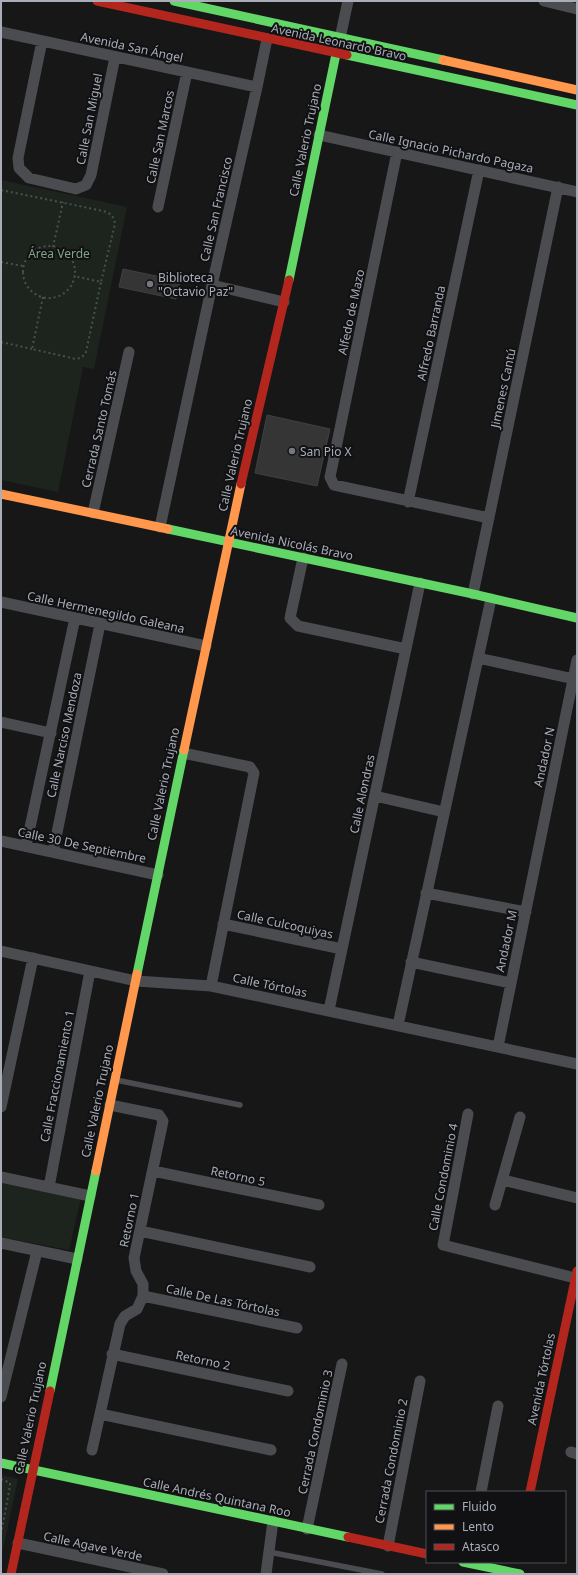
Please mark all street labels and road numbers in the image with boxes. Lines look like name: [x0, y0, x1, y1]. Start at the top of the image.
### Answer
street label: Avenida Leonardo Bravo: [270, 19, 408, 65]
street label: Avenida San Ángel: [79, 28, 185, 66]
street label: Calle San Miguel: [72, 72, 106, 166]
street label: Calle Valerio Trujano: [285, 82, 325, 198]
street label: Calle San Marcos: [142, 88, 178, 185]
street label: Calle Ignacio Pichardo Pagaza: [367, 125, 535, 177]
street label: Calle San Francisco: [196, 155, 236, 263]
street label: Alfedo de Mazo: [334, 268, 368, 356]
street label: Alfredo Barranda: [413, 284, 449, 382]
street label: Jimenes Cantú: [486, 347, 520, 430]
street label: Cerrada Santo Tomás: [77, 368, 121, 489]
street label: Calle Valerio Trujano: [214, 397, 256, 513]
street label: Avenida Nicolás Bravo: [229, 522, 355, 564]
street label: Calle Hermenegildo Galeana: [26, 587, 186, 637]
street label: Calle Narciso Mendoza: [42, 671, 86, 799]
street label: Andador N: [529, 725, 559, 789]
street label: Calle Valerio Trujano: [143, 726, 183, 842]
street label: Calle Alondras: [345, 753, 379, 835]
street label: Calle 30 De Septiembre: [16, 823, 148, 867]
street label: Calle Culcoquiyas: [235, 905, 335, 943]
street label: Andador M: [491, 909, 521, 973]
street label: Calle Tórtolas: [231, 969, 309, 1001]
street label: Calle Fraccionamiento 1: [36, 1009, 78, 1143]
street label: Calle Valerio Trujano: [77, 1043, 117, 1159]
street label: Calle Condominio 4: [424, 1122, 462, 1232]
street label: Retorno 5: [209, 1162, 267, 1190]
street label: Retorno 1: [115, 1191, 143, 1249]
street label: Calle De Las Tórtolas: [164, 1280, 282, 1320]
street label: Avenida Tórtolas: [523, 1331, 559, 1426]
street label: Retorno 2: [174, 1346, 232, 1374]
street label: Calle Valerio Trujano: [10, 1360, 50, 1476]
street label: Cerrada Condominio 3: [293, 1368, 337, 1496]
street label: Cerrada Condominio 2: [371, 1397, 411, 1525]
street label: Calle Andrés Quintana Roo: [141, 1473, 293, 1521]
street label: Calle Agave Verde: [42, 1527, 144, 1565]

